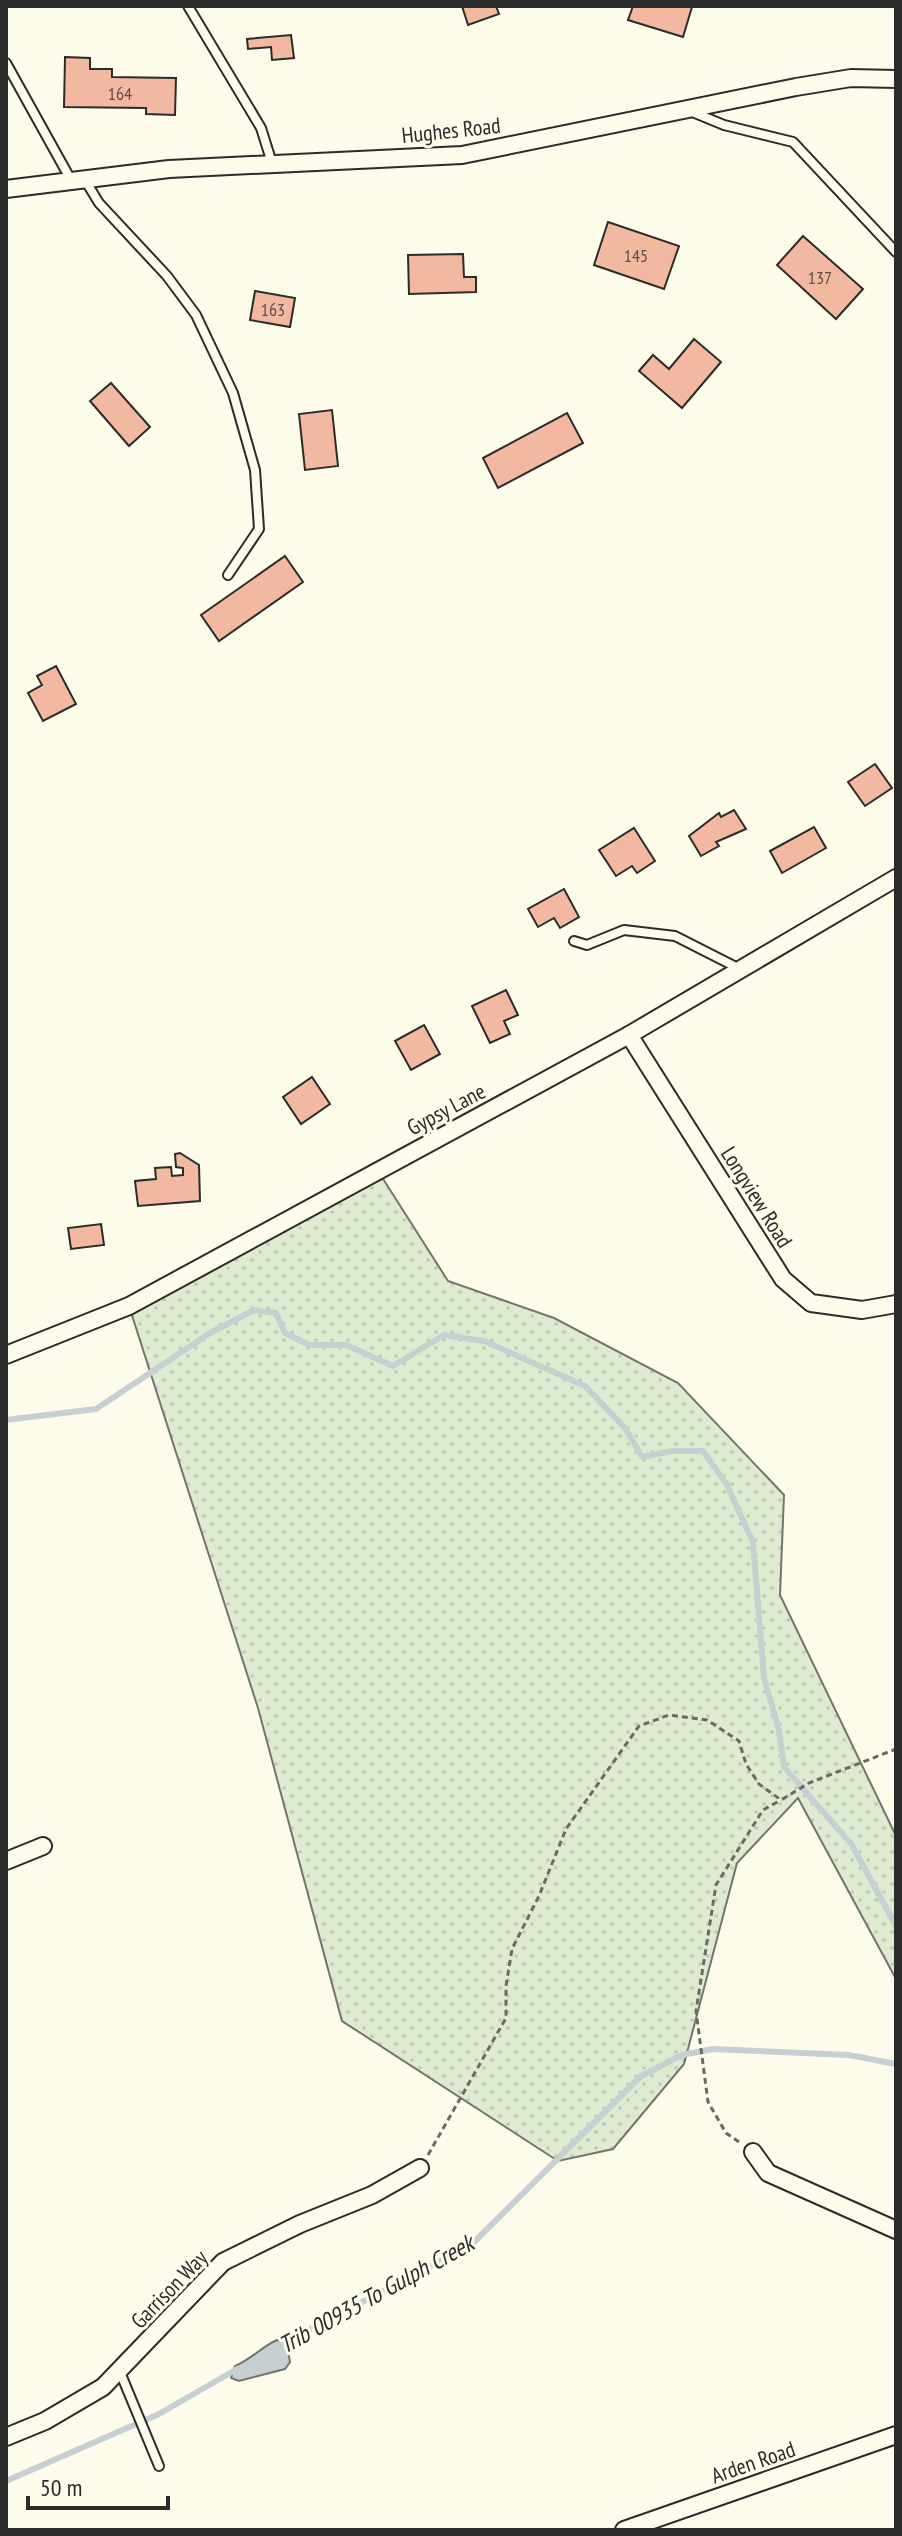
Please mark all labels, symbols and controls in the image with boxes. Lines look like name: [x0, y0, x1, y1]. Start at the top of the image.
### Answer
house number: 164: [108, 82, 132, 105]
street label: Hughes Road: [400, 111, 502, 149]
house number: 145: [624, 244, 648, 267]
house number: 137: [808, 266, 832, 289]
house number: 163: [261, 298, 285, 321]
street label: Gypsy Lane: [402, 1077, 490, 1141]
street label: Longview Road: [715, 1141, 799, 1253]
water label: Trib 00935 To Gulph Creek: [273, 2226, 481, 2360]
street label: Garrison Way: [125, 2243, 214, 2334]
street label: Arden Road: [707, 2435, 799, 2489]
scale bar: [28, 2460, 168, 2510]
text: 50 m: [40, 2472, 82, 2503]

